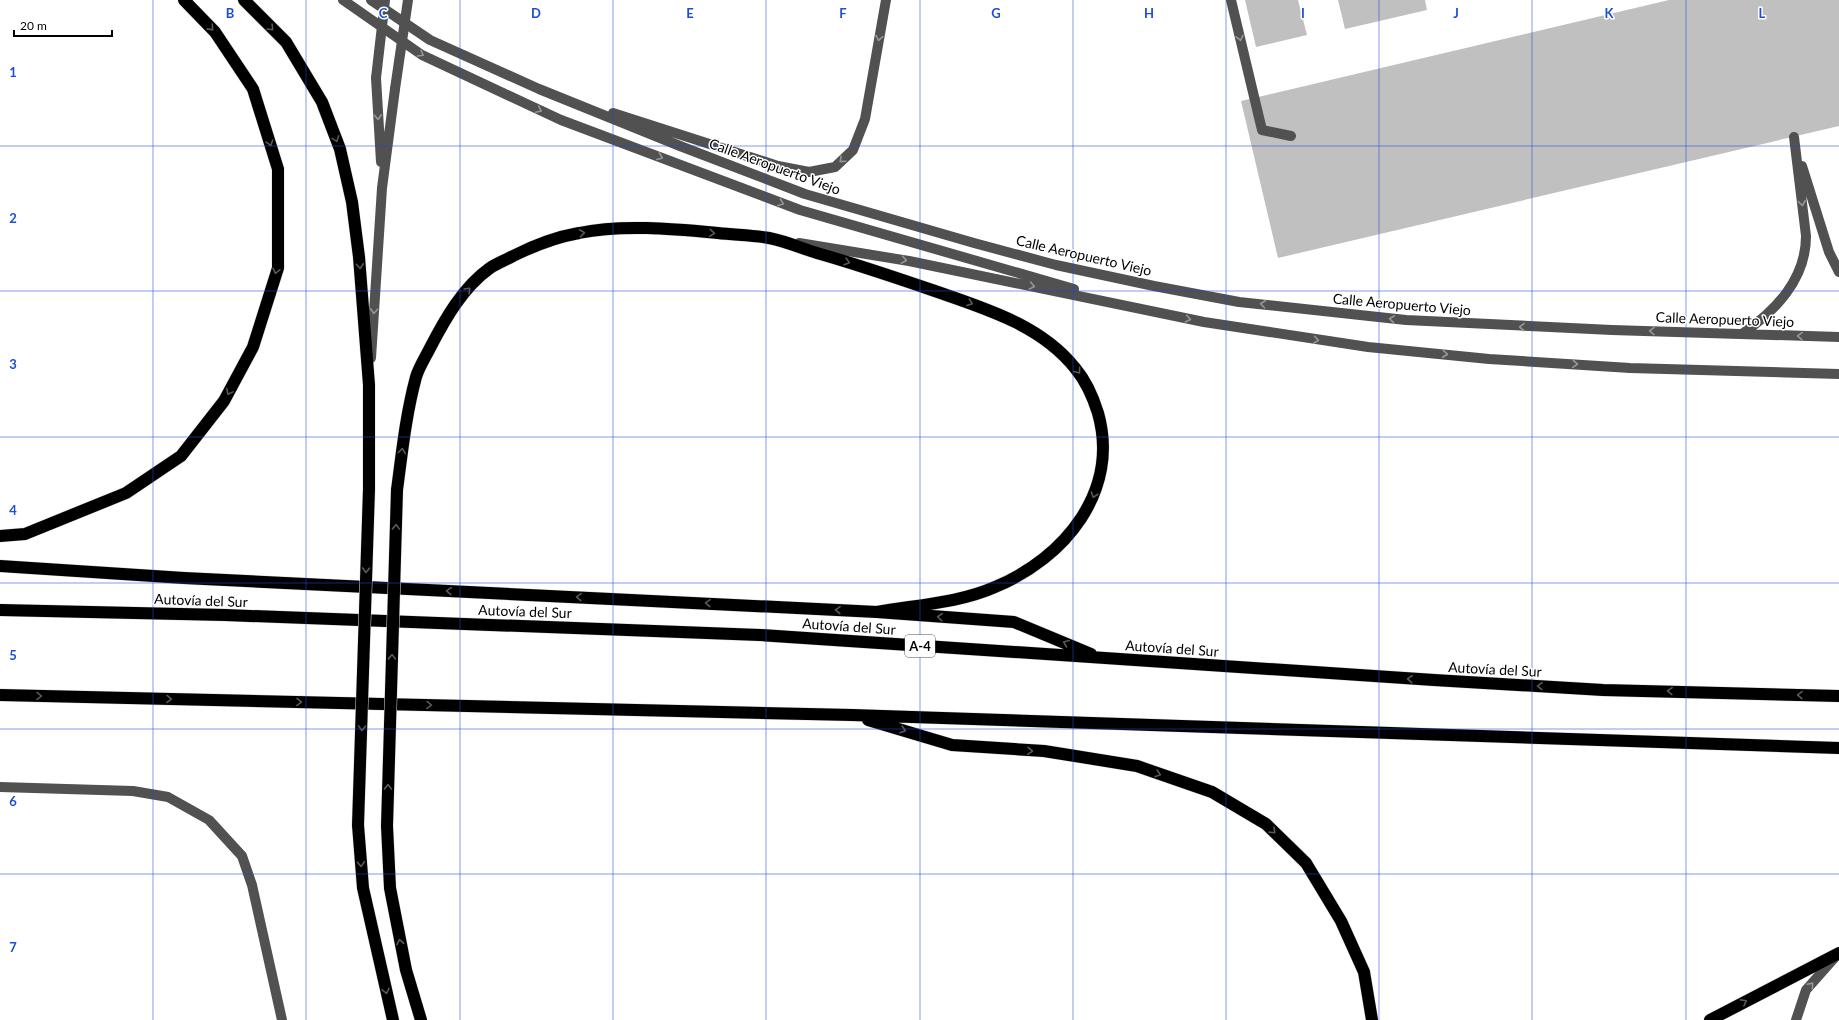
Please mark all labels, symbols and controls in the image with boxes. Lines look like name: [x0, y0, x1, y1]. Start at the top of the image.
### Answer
text: B: [226, 5, 235, 21]
text: C: [379, 5, 388, 21]
text: D: [531, 5, 541, 21]
text: E: [686, 5, 694, 21]
text: F: [839, 5, 847, 21]
text: G: [991, 5, 1001, 21]
text: H: [1144, 5, 1154, 21]
text: I: [1301, 5, 1305, 21]
text: J: [1453, 5, 1459, 21]
text: K: [1605, 5, 1615, 21]
text: L: [1759, 5, 1766, 21]
scale bar: [14, 12, 112, 38]
text: 20 m: [20, 18, 47, 33]
one-way arrow: [207, 23, 214, 31]
one-way arrow: [266, 23, 274, 31]
one-way arrow: [875, 35, 884, 42]
one-way arrow: [1236, 35, 1244, 41]
one-way arrow: [417, 50, 424, 57]
text: 1: [9, 64, 17, 80]
one-way arrow: [535, 105, 542, 113]
one-way arrow: [374, 114, 383, 120]
street label: Calle Aeropuerto Viejo: [707, 134, 843, 198]
one-way arrow: [332, 136, 340, 143]
one-way arrow: [265, 139, 274, 146]
one-way arrow: [656, 153, 663, 161]
one-way arrow: [840, 155, 847, 162]
one-way arrow: [778, 199, 785, 207]
one-way arrow: [1797, 200, 1806, 206]
text: 2: [9, 210, 17, 226]
one-way arrow: [709, 228, 715, 237]
one-way arrow: [579, 229, 585, 238]
street label: Calle Aeropuerto Viejo: [1015, 231, 1153, 279]
one-way arrow: [901, 255, 907, 264]
one-way arrow: [843, 257, 850, 266]
one-way arrow: [355, 263, 364, 269]
one-way arrow: [273, 268, 281, 274]
one-way arrow: [1028, 282, 1035, 290]
one-way arrow: [463, 287, 471, 295]
street label: Calle Aeropuerto Viejo: [1332, 289, 1472, 319]
one-way arrow: [966, 299, 973, 307]
one-way arrow: [1260, 300, 1266, 309]
one-way arrow: [370, 308, 378, 314]
street label: Calle Aeropuerto Viejo: [1655, 308, 1795, 330]
one-way arrow: [1184, 314, 1191, 322]
one-way arrow: [1389, 314, 1395, 323]
one-way arrow: [1519, 322, 1525, 331]
one-way arrow: [1649, 327, 1655, 335]
one-way arrow: [1797, 331, 1803, 340]
one-way arrow: [1313, 335, 1319, 344]
one-way arrow: [1442, 350, 1448, 359]
text: 3: [9, 356, 17, 372]
one-way arrow: [1572, 360, 1578, 369]
one-way arrow: [1073, 367, 1080, 374]
one-way arrow: [227, 387, 234, 395]
one-way arrow: [397, 448, 406, 454]
one-way arrow: [1090, 491, 1099, 498]
text: 4: [9, 502, 17, 518]
one-way arrow: [392, 524, 400, 530]
one-way arrow: [362, 567, 371, 573]
one-way arrow: [446, 586, 452, 595]
street label: Autovía del Sur: [154, 590, 248, 610]
one-way arrow: [576, 593, 582, 601]
one-way arrow: [705, 599, 711, 608]
street label: Autovía del Sur: [478, 601, 572, 621]
one-way arrow: [835, 605, 841, 614]
one-way arrow: [937, 612, 943, 621]
street label: Autovía del Sur: [802, 614, 896, 638]
road number: A-4: [905, 635, 935, 657]
street label: Autovía del Sur: [1125, 636, 1219, 660]
one-way arrow: [1062, 640, 1069, 648]
text: 5: [9, 647, 17, 663]
one-way arrow: [388, 654, 396, 660]
street label: Autovía del Sur: [1448, 658, 1542, 680]
one-way arrow: [1407, 674, 1413, 683]
one-way arrow: [1537, 682, 1543, 691]
one-way arrow: [1667, 687, 1673, 696]
one-way arrow: [1797, 691, 1803, 699]
one-way arrow: [36, 692, 42, 700]
one-way arrow: [166, 695, 172, 703]
one-way arrow: [296, 698, 302, 706]
one-way arrow: [426, 701, 432, 709]
one-way arrow: [357, 725, 366, 731]
one-way arrow: [899, 725, 906, 734]
one-way arrow: [1027, 746, 1033, 755]
one-way arrow: [1154, 769, 1161, 777]
one-way arrow: [384, 784, 392, 790]
text: 6: [9, 793, 17, 809]
one-way arrow: [1268, 826, 1276, 834]
one-way arrow: [357, 861, 366, 867]
one-way arrow: [397, 938, 405, 945]
text: 7: [9, 939, 17, 955]
one-way arrow: [1807, 982, 1814, 989]
one-way arrow: [382, 988, 390, 994]
one-way arrow: [1740, 999, 1747, 1007]

